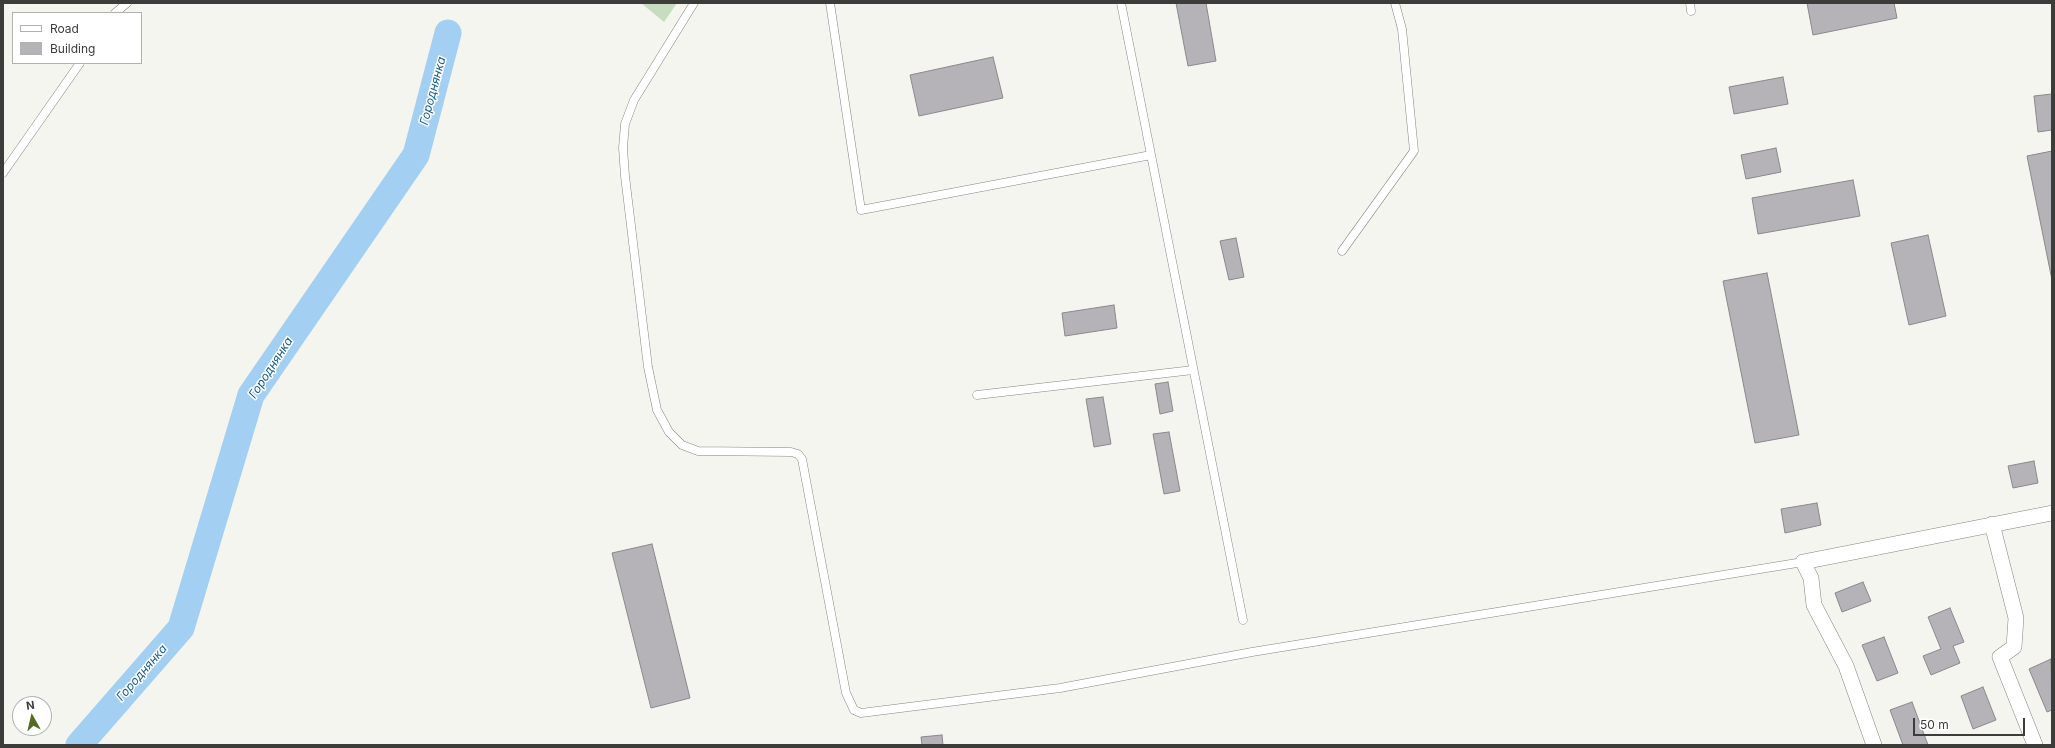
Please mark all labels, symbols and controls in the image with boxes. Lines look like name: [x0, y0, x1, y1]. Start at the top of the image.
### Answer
legend: [12, 12, 142, 64]
text: Road: [50, 21, 79, 36]
text: Building: [50, 41, 95, 56]
water label: Городнянка: [417, 55, 449, 127]
water label: Городнянка: [246, 335, 296, 401]
water label: Городнянка: [114, 642, 170, 704]
north arrow: [12, 696, 52, 736]
text: N: [25, 698, 36, 713]
scale bar: [1915, 710, 2027, 736]
text: 50 m: [1920, 717, 1949, 732]

